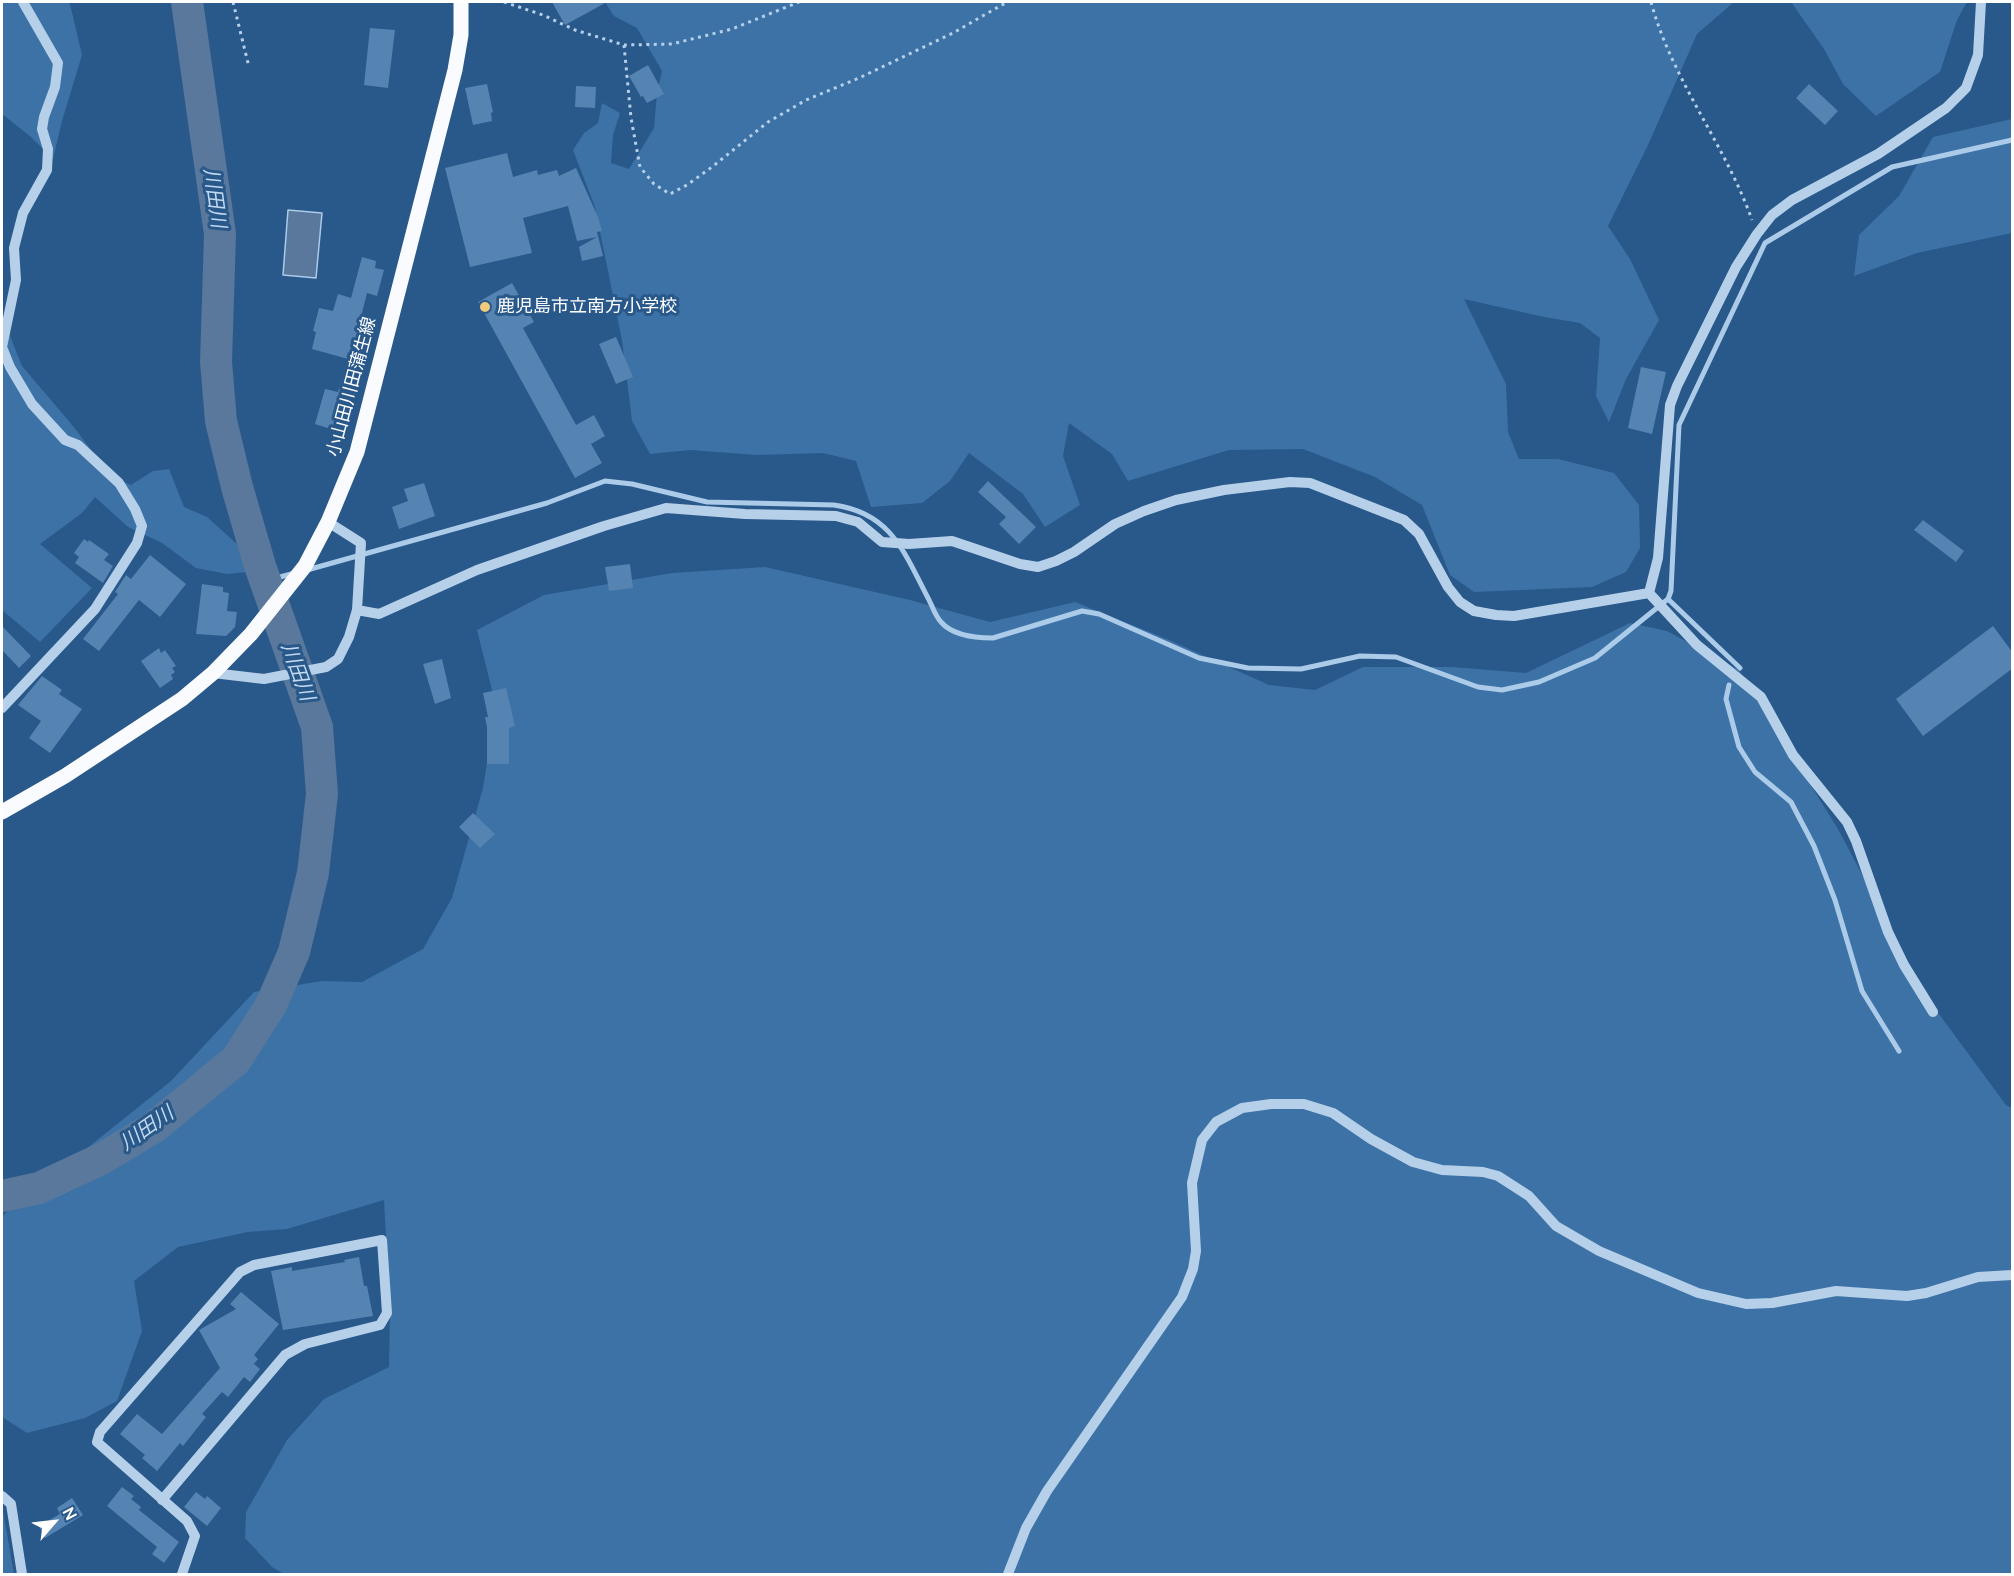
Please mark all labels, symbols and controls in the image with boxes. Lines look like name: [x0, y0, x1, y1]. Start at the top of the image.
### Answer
water label: 川田川: [198, 167, 230, 229]
place label: 鹿児島市立南方小学校: [497, 296, 677, 318]
marker: 鹿児島市立南方小学校: [478, 300, 492, 314]
street label: 小山田川田蒲生線: [323, 315, 381, 459]
water label: 川田川: [275, 640, 319, 704]
water label: 川田川: [116, 1102, 178, 1156]
north arrow: [24, 1492, 84, 1552]
text: N: [57, 1503, 82, 1524]

